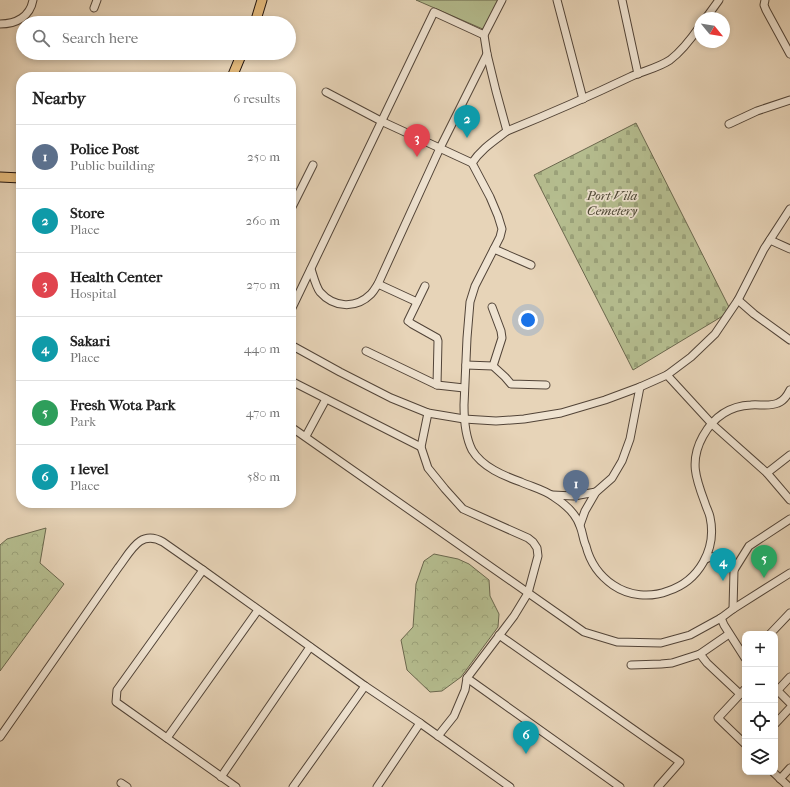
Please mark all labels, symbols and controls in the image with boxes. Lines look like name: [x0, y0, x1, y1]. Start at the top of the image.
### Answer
north arrow: [694, 12, 730, 48]
search box: [16, 16, 296, 60]
icon: search: [30, 27, 52, 49]
text: Search here: [62, 29, 138, 47]
text: Nearby: [32, 88, 86, 108]
text: 6 results: [233, 91, 280, 106]
pin: 2: [454, 105, 480, 138]
pin: 3: [404, 124, 430, 157]
text: Police Post: [70, 140, 139, 158]
text: 1: [43, 149, 47, 164]
text: 250 m: [247, 149, 280, 164]
text: Public building: [70, 158, 155, 173]
park label: Port Vila Cemetery: [586, 188, 638, 218]
text: Store: [70, 204, 104, 222]
text: 2: [42, 213, 48, 228]
text: 260 m: [246, 213, 280, 228]
text: Place: [70, 222, 100, 237]
text: Health Center: [70, 268, 162, 286]
text: 3: [42, 277, 48, 292]
text: 270 m: [246, 277, 280, 292]
text: Hospital: [70, 286, 117, 301]
your location: [518, 310, 538, 330]
text: Sakari: [70, 332, 110, 350]
text: 4: [41, 341, 49, 356]
text: 440 m: [244, 341, 280, 356]
text: Place: [70, 350, 100, 365]
text: Fresh Wota Park: [70, 396, 175, 414]
text: 5: [42, 405, 48, 420]
text: 470 m: [246, 405, 280, 420]
text: Park: [70, 414, 96, 429]
text: 1 level: [70, 460, 109, 478]
text: 6: [41, 469, 49, 484]
text: 580 m: [247, 469, 280, 484]
pin: 1: [563, 470, 589, 503]
text: Place: [70, 478, 100, 493]
pin: 5: [751, 545, 777, 578]
pin: 4: [710, 548, 736, 581]
map controls: [742, 631, 778, 775]
button: +: [742, 631, 778, 667]
button: −: [742, 667, 778, 703]
button: locate: [742, 703, 778, 739]
pin: 6: [513, 721, 539, 754]
button: layers: [742, 739, 778, 775]

